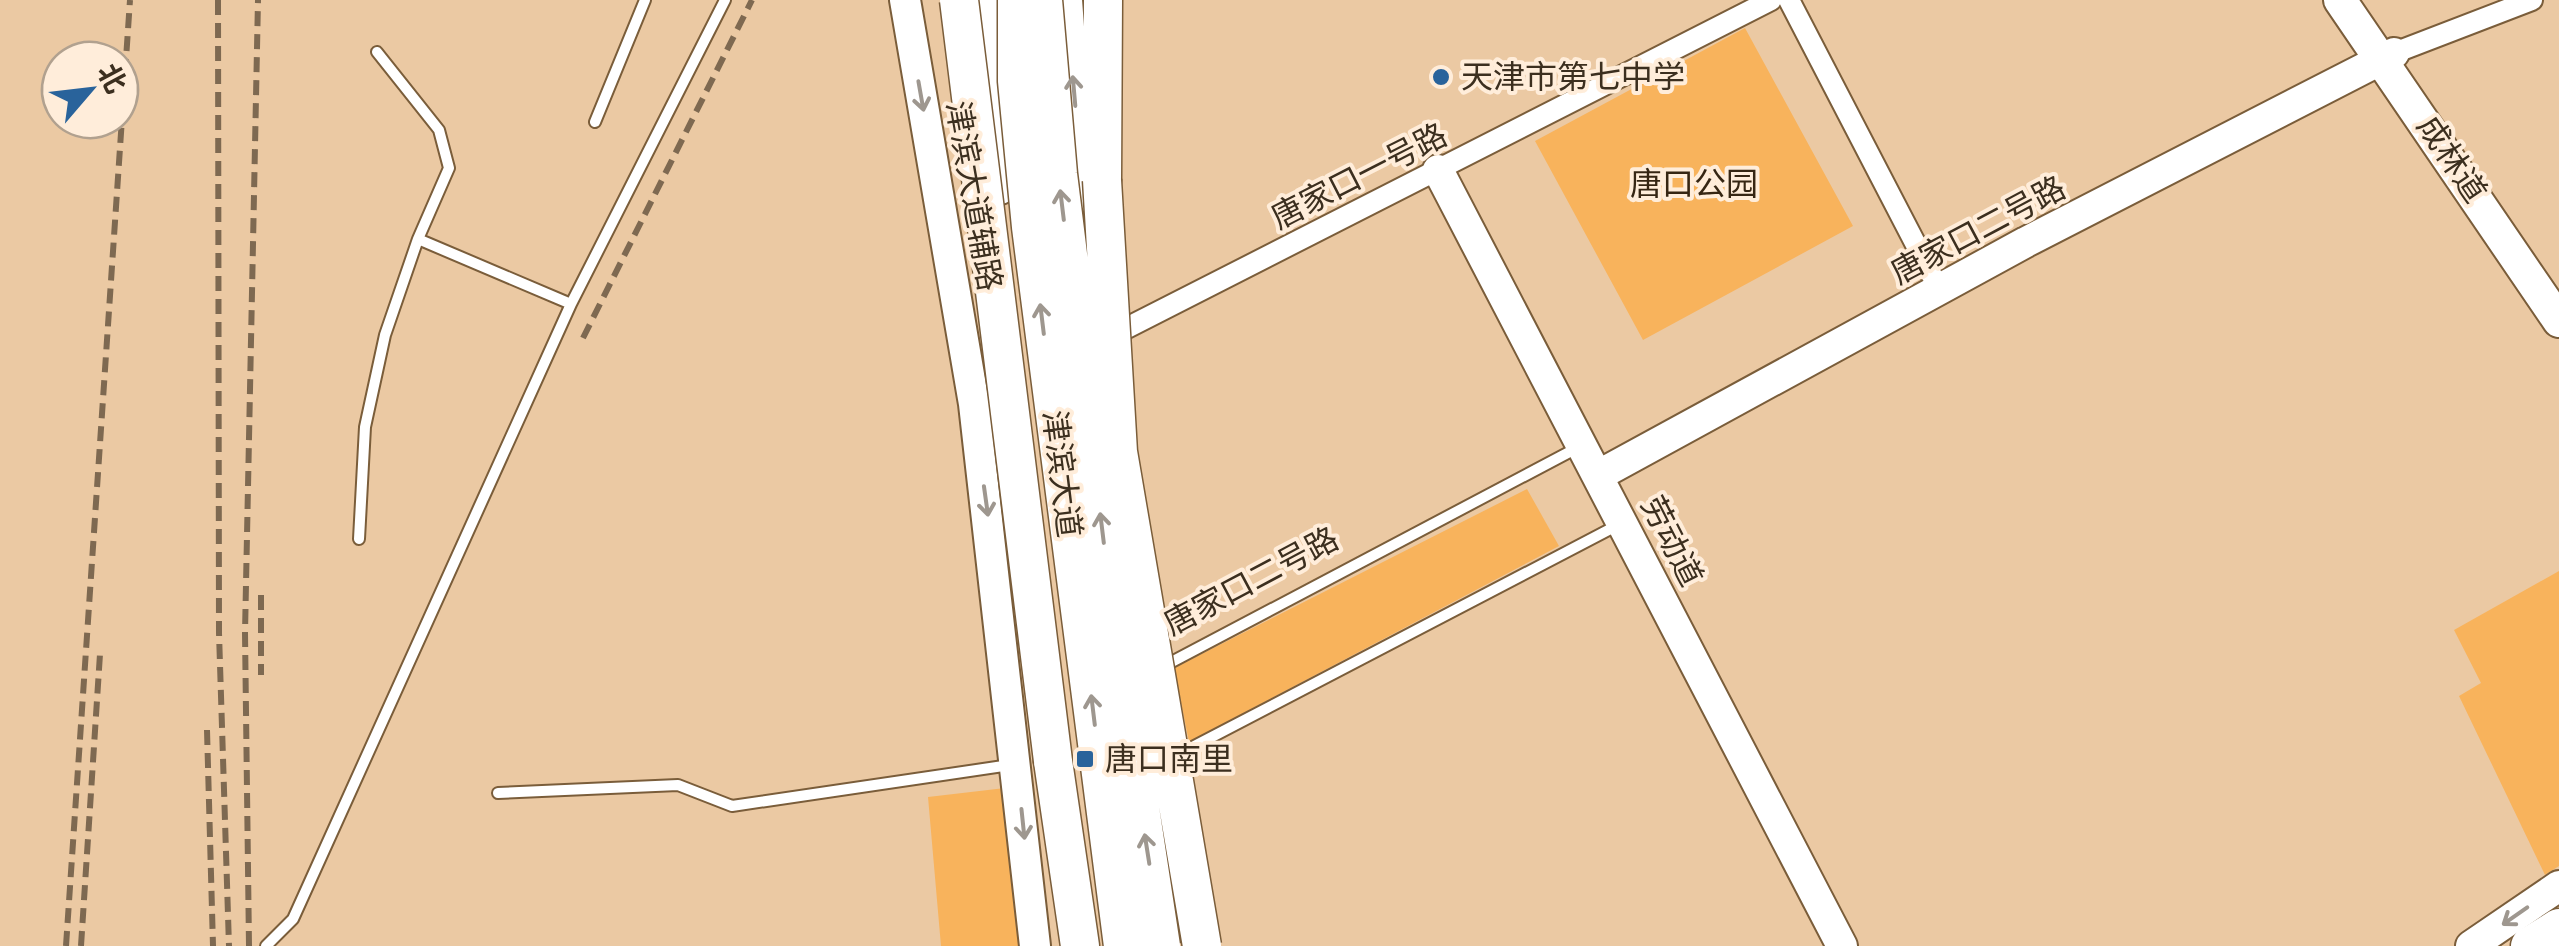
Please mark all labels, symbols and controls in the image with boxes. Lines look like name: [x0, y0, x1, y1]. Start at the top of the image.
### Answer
north arrow: [40, 40, 140, 140]
text: 北: [92, 58, 133, 98]
place label: 天津市第七中学: [1461, 58, 1685, 94]
marker: 天津市第七中学: [1430, 66, 1452, 88]
one-way arrow: [1064, 76, 1083, 108]
one-way arrow: [912, 79, 931, 112]
street label: 津滨大道辅路: [941, 98, 1009, 294]
street label: 成林道: [2411, 109, 2495, 208]
street label: 唐家口一号路: [1265, 115, 1452, 235]
park label: 唐口公园: [1630, 165, 1758, 201]
street label: 唐家口二号路: [1884, 168, 2071, 290]
one-way arrow: [1052, 189, 1071, 222]
one-way arrow: [1033, 303, 1051, 335]
street label: 津滨大道: [1037, 408, 1089, 540]
one-way arrow: [978, 484, 996, 516]
street label: 劳动道: [1635, 490, 1711, 591]
one-way arrow: [1092, 512, 1111, 544]
street label: 唐家口二号路: [1157, 519, 1344, 641]
one-way arrow: [1083, 695, 1102, 727]
place label: 唐口南里: [1105, 740, 1233, 776]
marker: 唐口南里: [1074, 748, 1096, 770]
one-way arrow: [1014, 807, 1033, 839]
one-way arrow: [1137, 834, 1155, 866]
one-way arrow: [2501, 905, 2529, 926]

